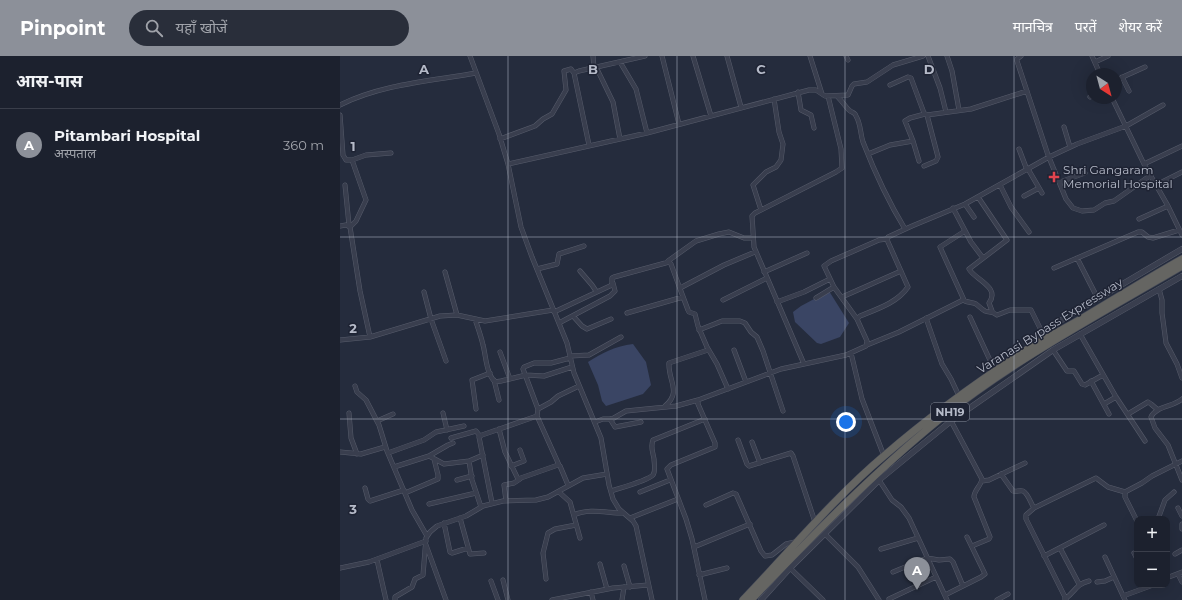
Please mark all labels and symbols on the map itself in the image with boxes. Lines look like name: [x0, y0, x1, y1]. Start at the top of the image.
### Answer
text: A: [418, 61, 430, 77]
text: B: [588, 61, 598, 77]
text: C: [756, 61, 766, 77]
text: D: [924, 61, 935, 77]
north arrow: [1086, 68, 1122, 104]
text: 1: [350, 138, 356, 154]
place label: Shri Gangaram Memorial Hospital: [1063, 162, 1173, 191]
marker: Shri Gangaram Memorial Hospital: [1048, 171, 1060, 183]
street label: Varanasi Bypass Expressway: [974, 274, 1126, 377]
text: 2: [349, 320, 357, 336]
road number: NH19: [931, 403, 969, 421]
your location: [836, 412, 856, 432]
text: 3: [348, 501, 357, 517]
pin: A: [904, 557, 930, 590]

